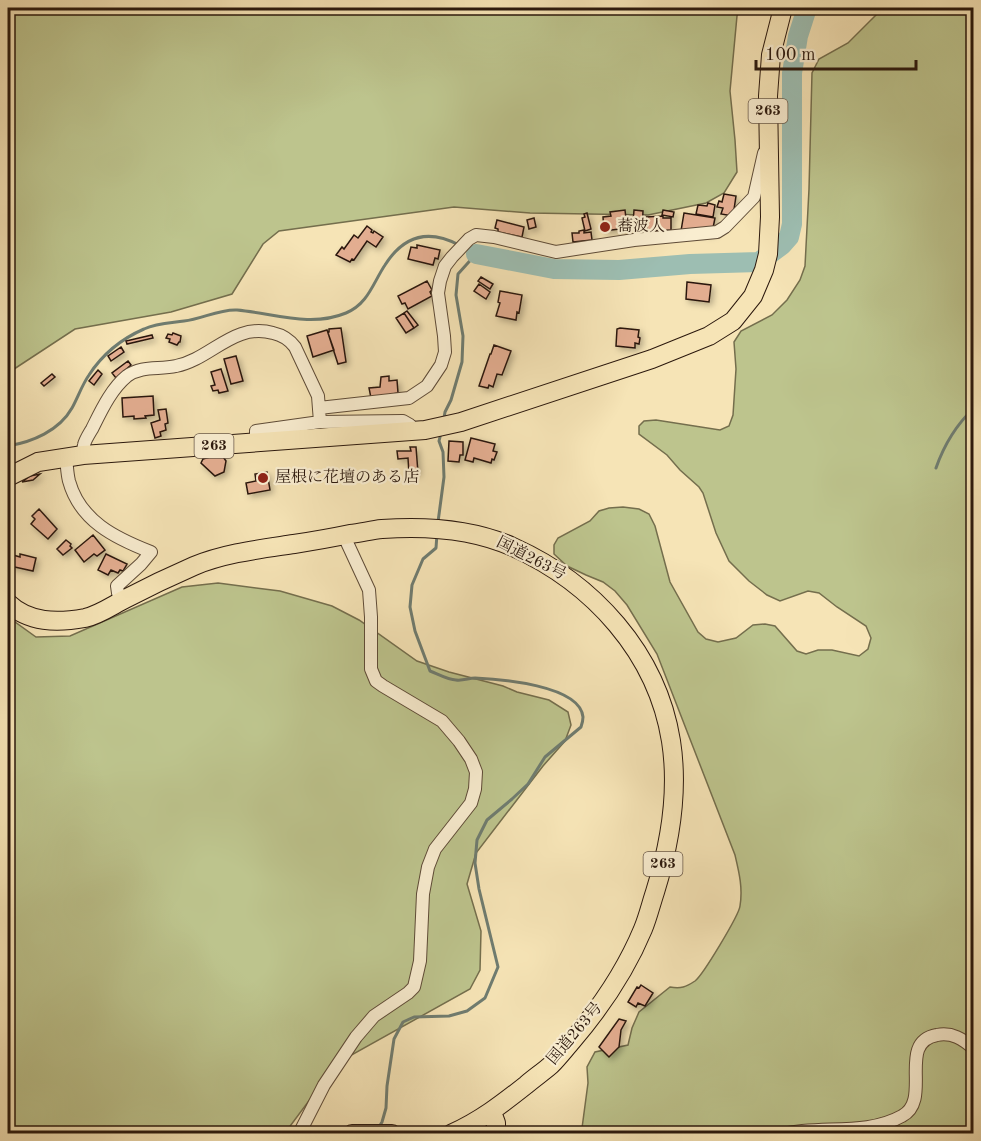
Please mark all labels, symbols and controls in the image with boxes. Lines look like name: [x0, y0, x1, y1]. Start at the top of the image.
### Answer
scale bar: [756, 33, 916, 71]
text: 100 m: [765, 46, 816, 64]
road number: 263: [748, 99, 788, 123]
place label: 蕎波人: [617, 217, 665, 235]
marker: 蕎波人: [598, 220, 612, 234]
road number: 263: [194, 434, 234, 458]
place label: 屋根に花壇のある店: [275, 468, 419, 486]
marker: 屋根に花壇のある店: [256, 471, 270, 485]
street label: 国道263号: [494, 533, 569, 583]
road number: 263: [644, 852, 682, 876]
street label: 国道263号: [543, 999, 606, 1068]

